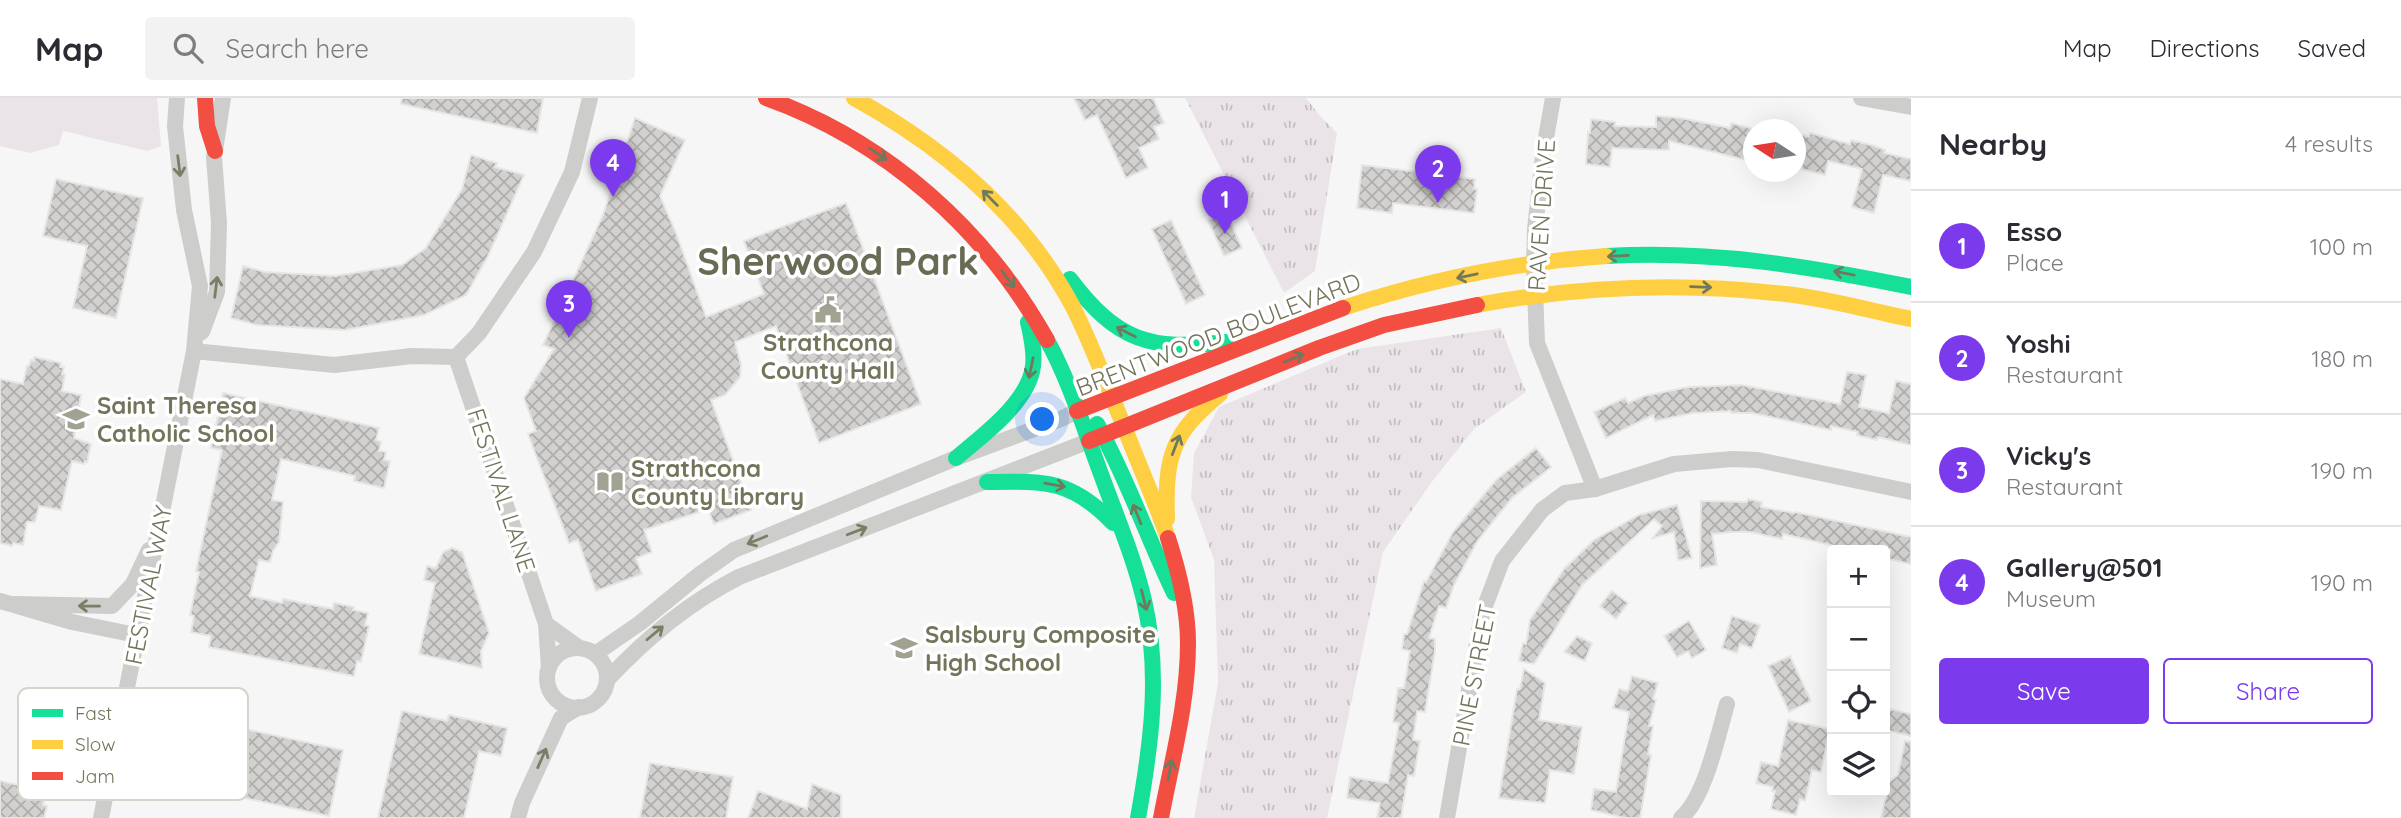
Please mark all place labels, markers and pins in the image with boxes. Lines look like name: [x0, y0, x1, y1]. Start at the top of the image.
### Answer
pin: 4: [590, 139, 636, 197]
pin: 2: [1415, 145, 1461, 203]
pin: 1: [1202, 176, 1248, 234]
pin: 3: [546, 280, 592, 338]
public building icon: Strathcona County Hall: [813, 295, 843, 325]
place label: Strathcona County Hall: [761, 327, 895, 385]
place label: Saint Theresa Catholic School: [97, 390, 275, 448]
school or university icon: Saint Theresa Catholic School: [61, 404, 91, 434]
place label: Strathcona County Library: [631, 453, 804, 511]
library icon: Strathcona County Library: [595, 467, 625, 497]
place label: Salsbury Composite High School: [925, 619, 1156, 677]
school or university icon: Salsbury Composite High School: [889, 633, 919, 663]

